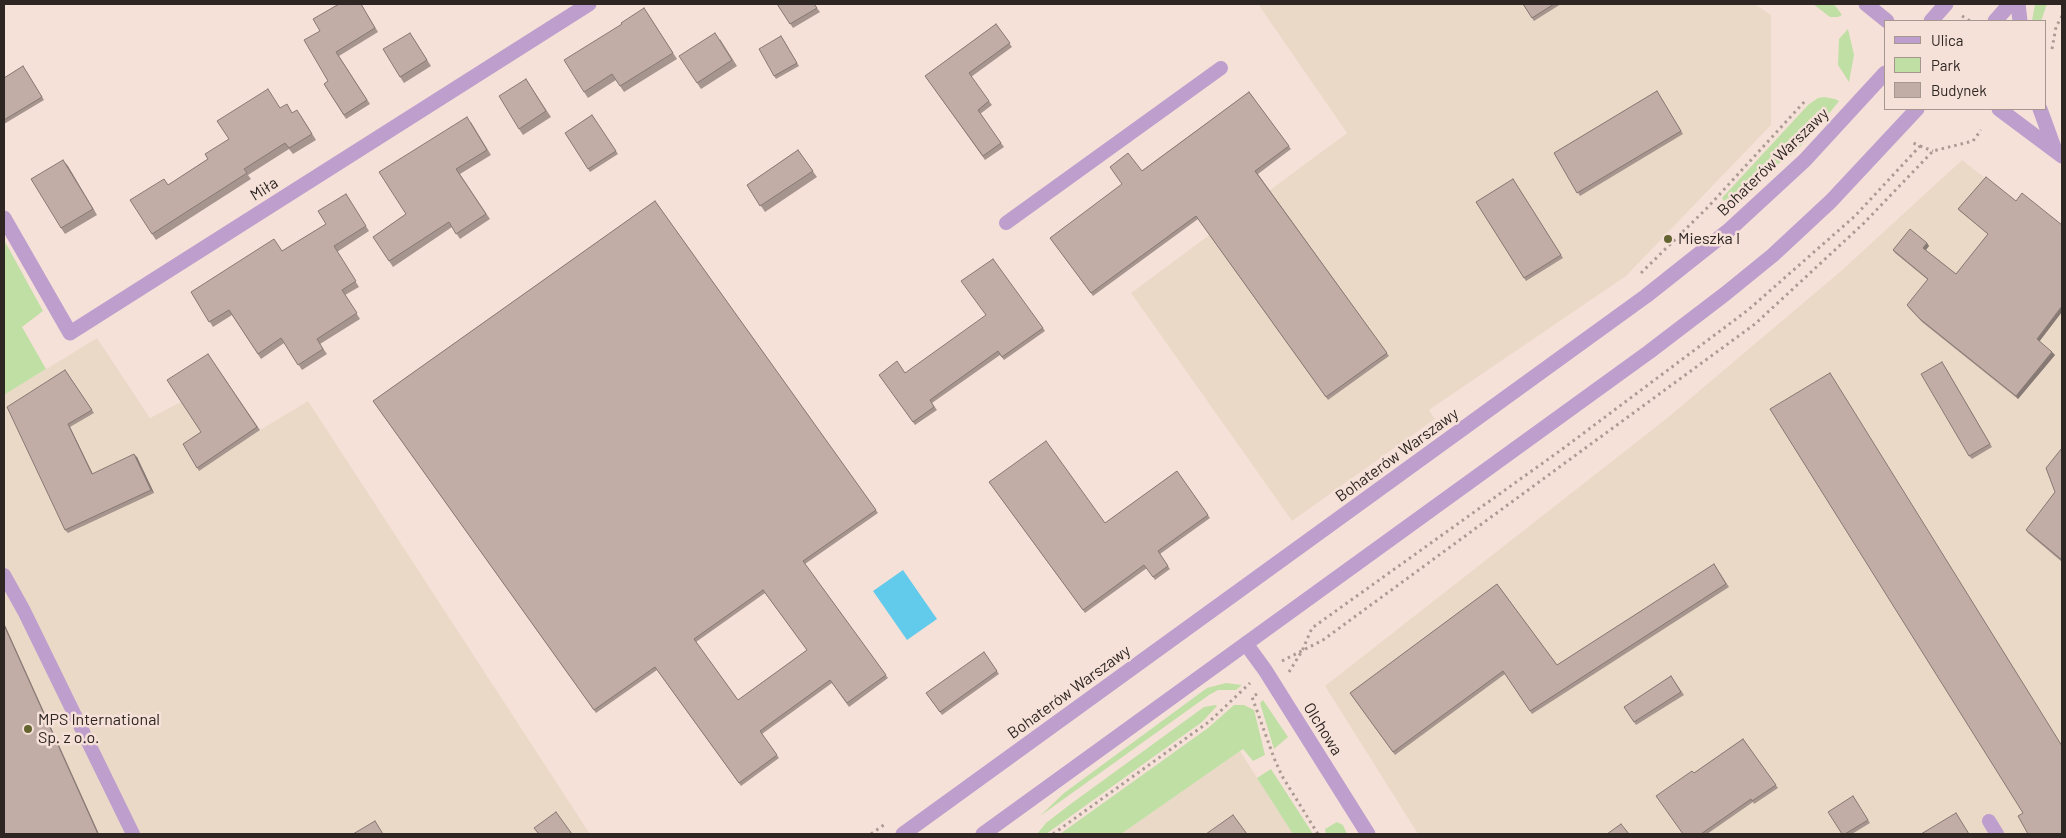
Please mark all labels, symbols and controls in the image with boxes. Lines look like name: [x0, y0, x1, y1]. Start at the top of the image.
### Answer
legend: [1884, 20, 2046, 110]
text: Ulica: [1931, 31, 1963, 49]
text: Park: [1931, 56, 1960, 74]
text: Budynek: [1931, 81, 1987, 99]
street label: Bohaterów Warszawy: [1713, 104, 1833, 220]
street label: Miła: [247, 173, 281, 205]
place label: Mieszka I: [1678, 229, 1740, 249]
marker: Mieszka I: [1662, 233, 1674, 245]
street label: Bohaterów Warszawy: [1332, 404, 1462, 506]
street label: Bohaterów Warszawy: [1004, 641, 1134, 743]
street label: Olchowa: [1299, 699, 1347, 759]
place label: MPS International Sp. z o.o.: [38, 710, 160, 748]
marker: MPS International Sp. z o.o.: [22, 723, 34, 735]

